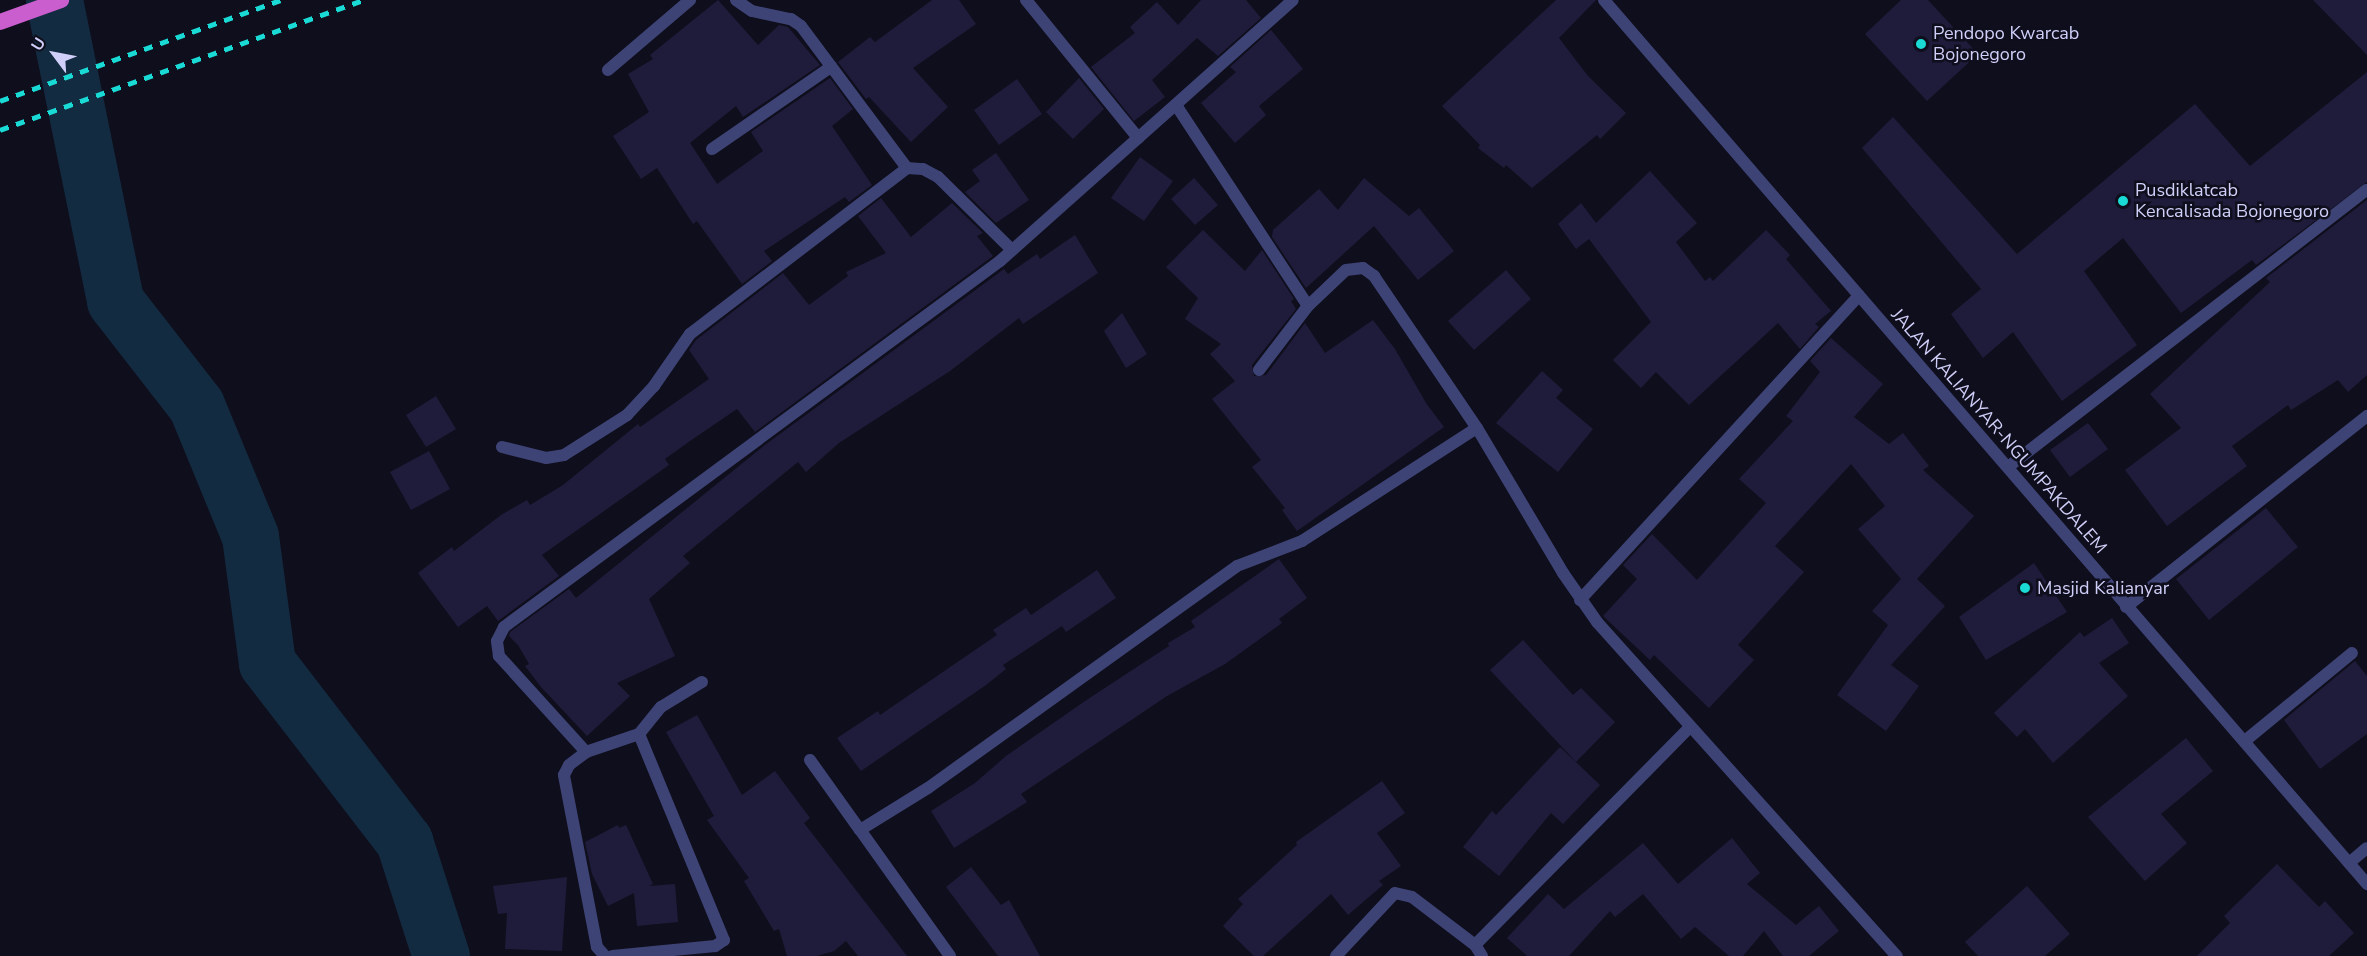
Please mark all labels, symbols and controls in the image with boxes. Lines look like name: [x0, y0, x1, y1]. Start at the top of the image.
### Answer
place label: Pendopo Kwarcab Bojonegoro: [1933, 23, 2079, 66]
north arrow: [24, 24, 84, 84]
text: U: [26, 34, 51, 55]
marker: Pendopo Kwarcab Bojonegoro: [1914, 37, 1928, 51]
place label: Pusdiklatcab Kencalisada Bojonegoro: [2135, 180, 2329, 222]
marker: Pusdiklatcab Kencalisada Bojonegoro: [2116, 194, 2130, 208]
street label: JALAN KALIANYAR-NGUMPAKDALEM: [1887, 304, 2111, 558]
place label: Masjid Kalianyar: [2037, 577, 2169, 599]
marker: Masjid Kalianyar: [2018, 581, 2032, 595]

